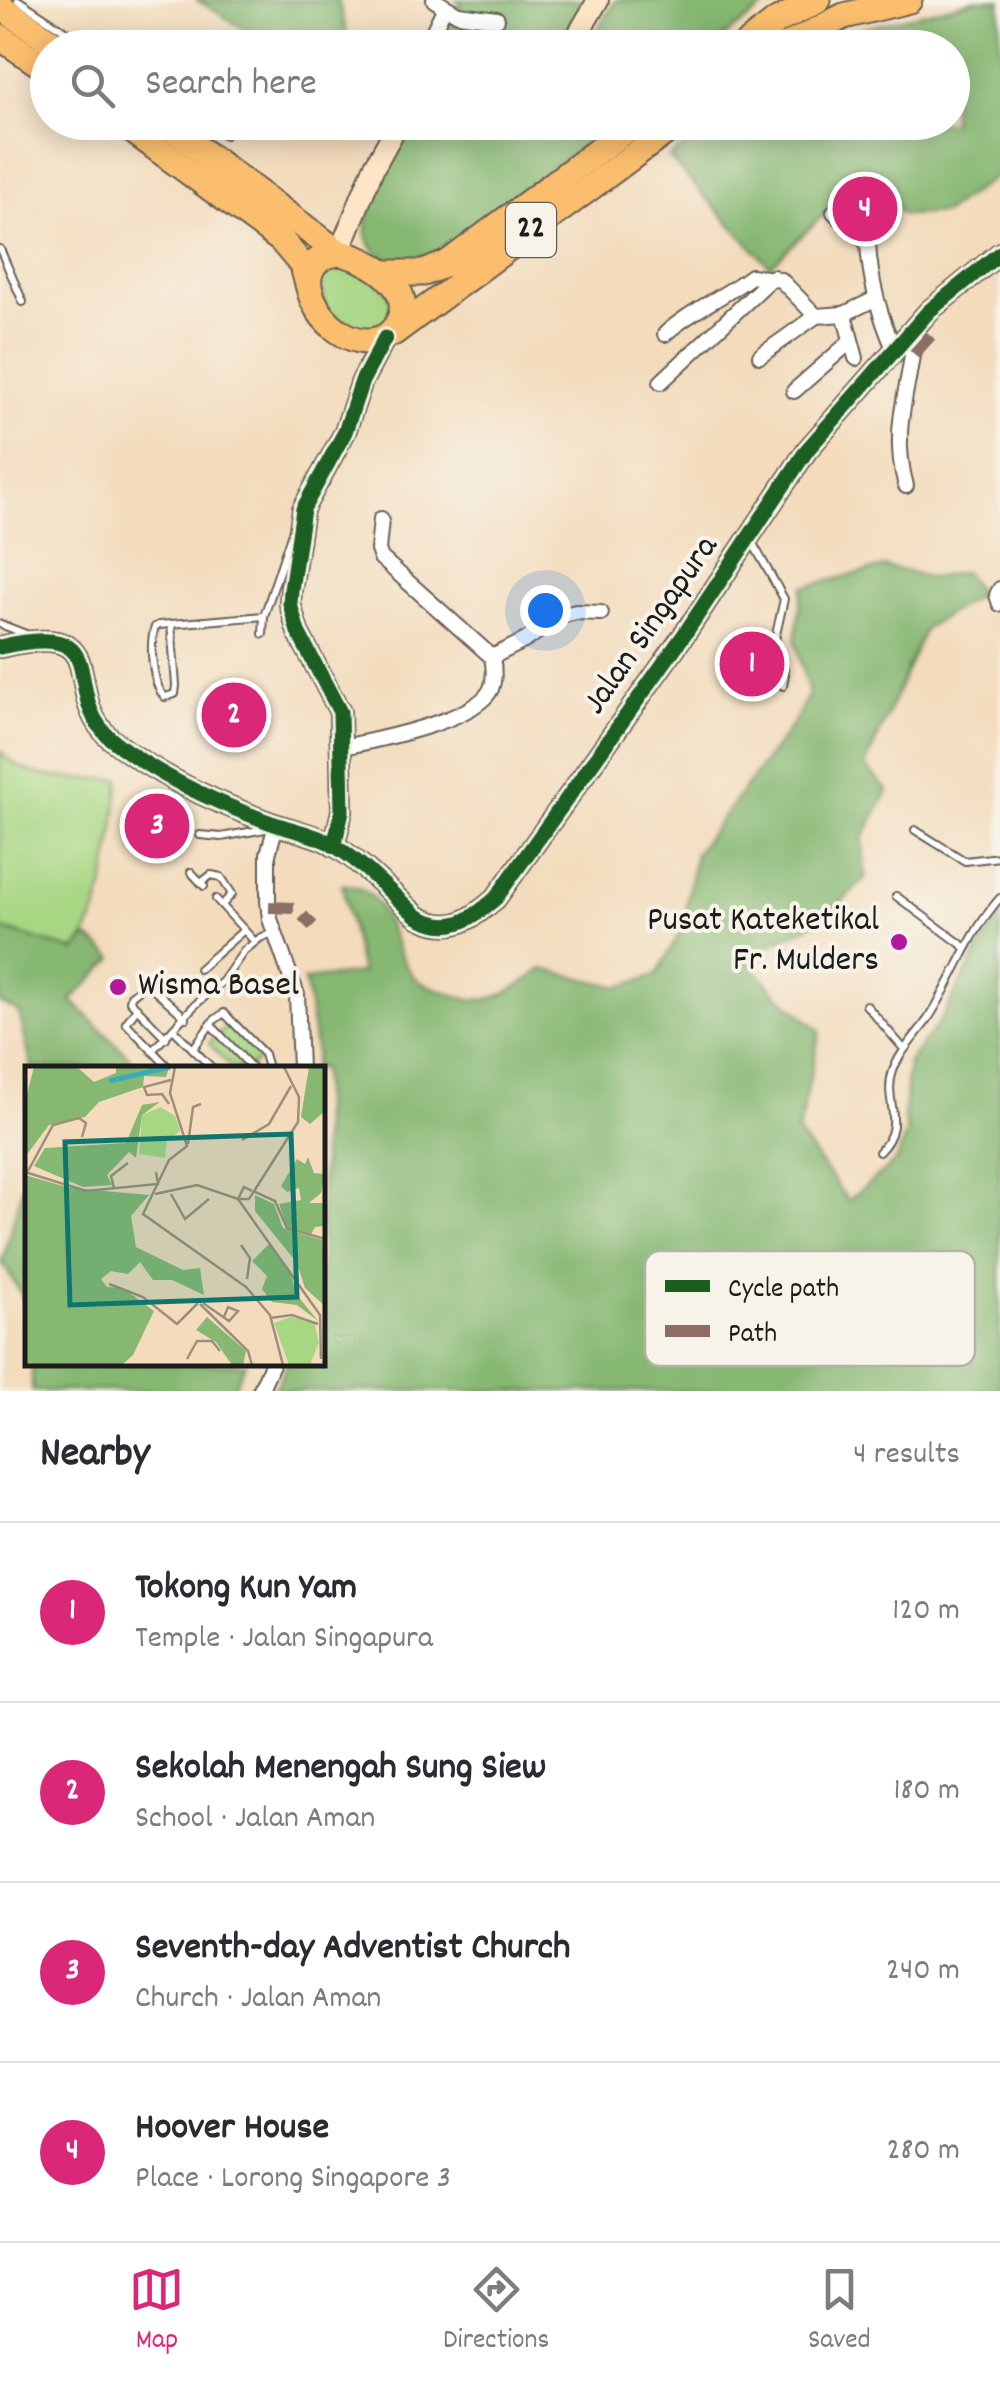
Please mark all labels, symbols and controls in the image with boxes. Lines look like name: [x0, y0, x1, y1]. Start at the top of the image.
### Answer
search box: [30, 30, 970, 140]
icon: search: [65, 58, 120, 113]
text: Search here: [145, 58, 317, 113]
pin: 4: [832, 172, 898, 246]
road number: 22: [506, 203, 556, 257]
street label: Jalan Singapura: [572, 526, 733, 726]
your location: [520, 585, 571, 636]
pin: 1: [720, 626, 784, 702]
pin: 2: [202, 678, 266, 752]
pin: 3: [124, 788, 190, 864]
place label: Pusat Kateketikal Fr. Mulders: [647, 897, 879, 987]
marker: Pusat Kateketikal Fr. Mulders: [888, 931, 910, 953]
place label: Wisma Basel: [138, 962, 299, 1012]
marker: Wisma Basel: [107, 976, 129, 998]
inset map: [25, 1066, 325, 1366]
legend: [645, 1251, 975, 1366]
text: Cycle path: [728, 1271, 839, 1311]
text: Path: [728, 1316, 777, 1356]
text: Nearby: [40, 1426, 150, 1486]
text: 4 results: [853, 1433, 960, 1479]
text: Tokong Kun Yam: [135, 1562, 357, 1617]
text: 1: [69, 1589, 76, 1635]
text: 120 m: [892, 1589, 960, 1635]
text: Temple · Jalan Singapura: [135, 1617, 433, 1663]
text: Sekolah Menengah Sung Siew: [135, 1742, 546, 1797]
text: 2: [66, 1769, 79, 1815]
text: 180 m: [893, 1769, 960, 1815]
text: School · Jalan Aman: [135, 1797, 375, 1843]
text: Seventh-day Adventist Church: [135, 1922, 570, 1977]
text: 3: [65, 1949, 80, 1995]
text: 240 m: [886, 1949, 960, 1995]
text: Church · Jalan Aman: [135, 1977, 381, 2023]
text: Hoover House: [135, 2102, 329, 2157]
text: 4: [66, 2129, 79, 2175]
text: 280 m: [886, 2129, 960, 2175]
text: Place · Lorong Singapore 3: [135, 2157, 451, 2203]
tab: Map: [129, 2262, 184, 2362]
tab: Directions: [443, 2262, 549, 2362]
tab: Saved: [808, 2262, 871, 2362]

